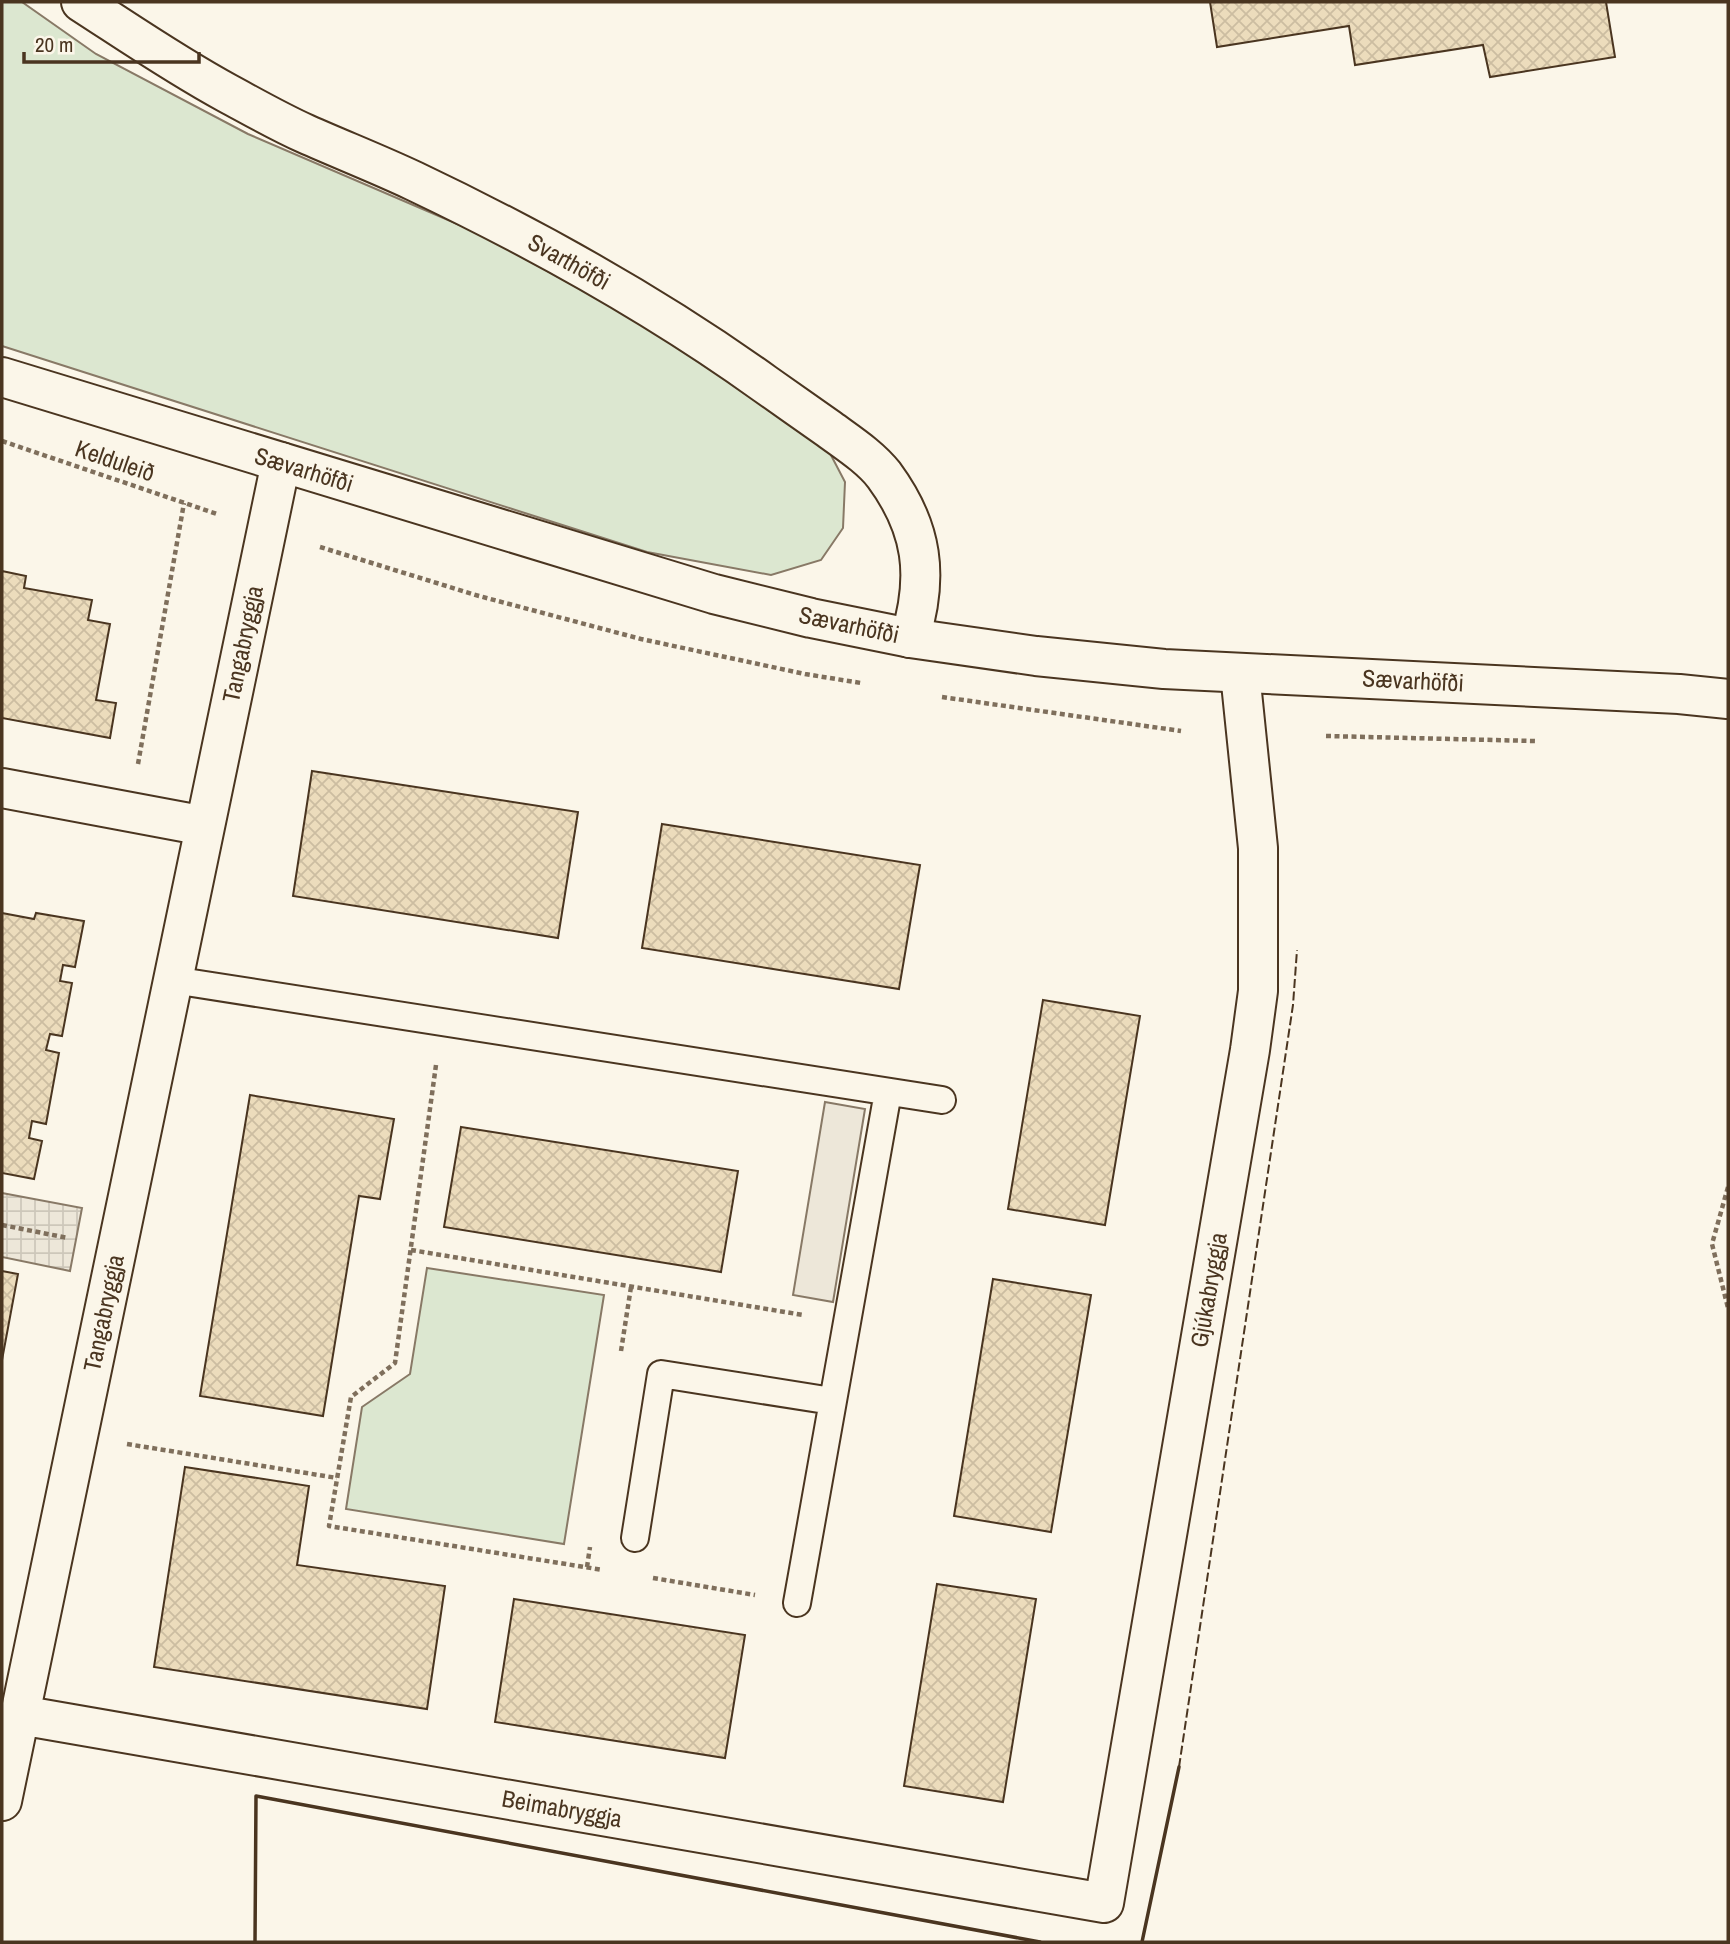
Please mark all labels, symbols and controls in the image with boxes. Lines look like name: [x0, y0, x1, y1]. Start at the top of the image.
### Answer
scale bar: [24, 21, 200, 65]
text: 20 m: [35, 30, 73, 59]
street label: Svarthöfði: [522, 225, 616, 297]
street label: Kelduleið: [71, 432, 159, 489]
street label: Sævarhöfði: [251, 439, 358, 499]
street label: Tangabryggja: [214, 582, 270, 705]
street label: Sævarhöfði: [796, 598, 902, 650]
street label: Sævarhöfði: [1361, 661, 1465, 699]
street label: Gjúkabryggja: [1182, 1230, 1234, 1350]
street label: Tangabryggja: [75, 1251, 131, 1374]
street label: Beimabryggja: [500, 1782, 625, 1834]

